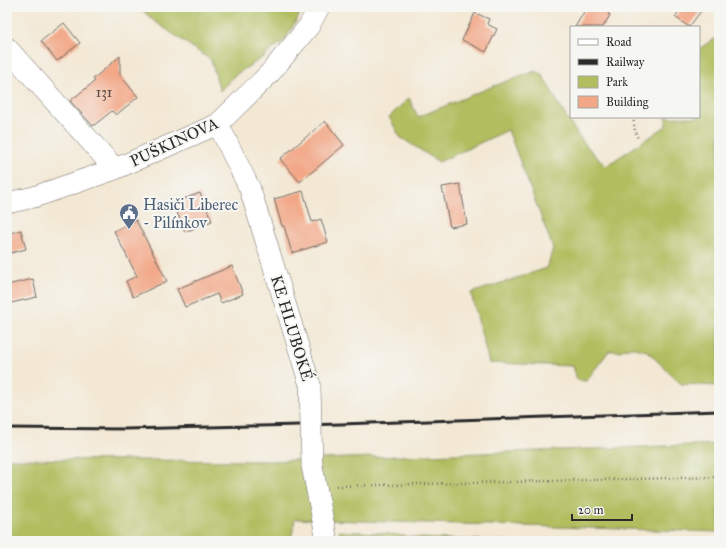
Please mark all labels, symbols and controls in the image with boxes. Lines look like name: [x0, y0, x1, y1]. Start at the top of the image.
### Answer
legend: [570, 26, 700, 118]
text: Road: [606, 35, 632, 49]
text: Railway: [606, 55, 645, 69]
text: Park: [606, 75, 628, 89]
house number: 131: [96, 84, 113, 101]
text: Building: [606, 95, 649, 110]
street label: PUŠKINOVA: [126, 112, 221, 171]
place label: Hasiči Liberec - Pilínkov: [143, 195, 239, 232]
public building icon: Hasiči Liberec - Pilínkov: [118, 202, 140, 230]
street label: KE HLUBOKÉ: [267, 272, 319, 383]
scale bar: [572, 496, 632, 522]
text: 20 m: [578, 503, 604, 517]

